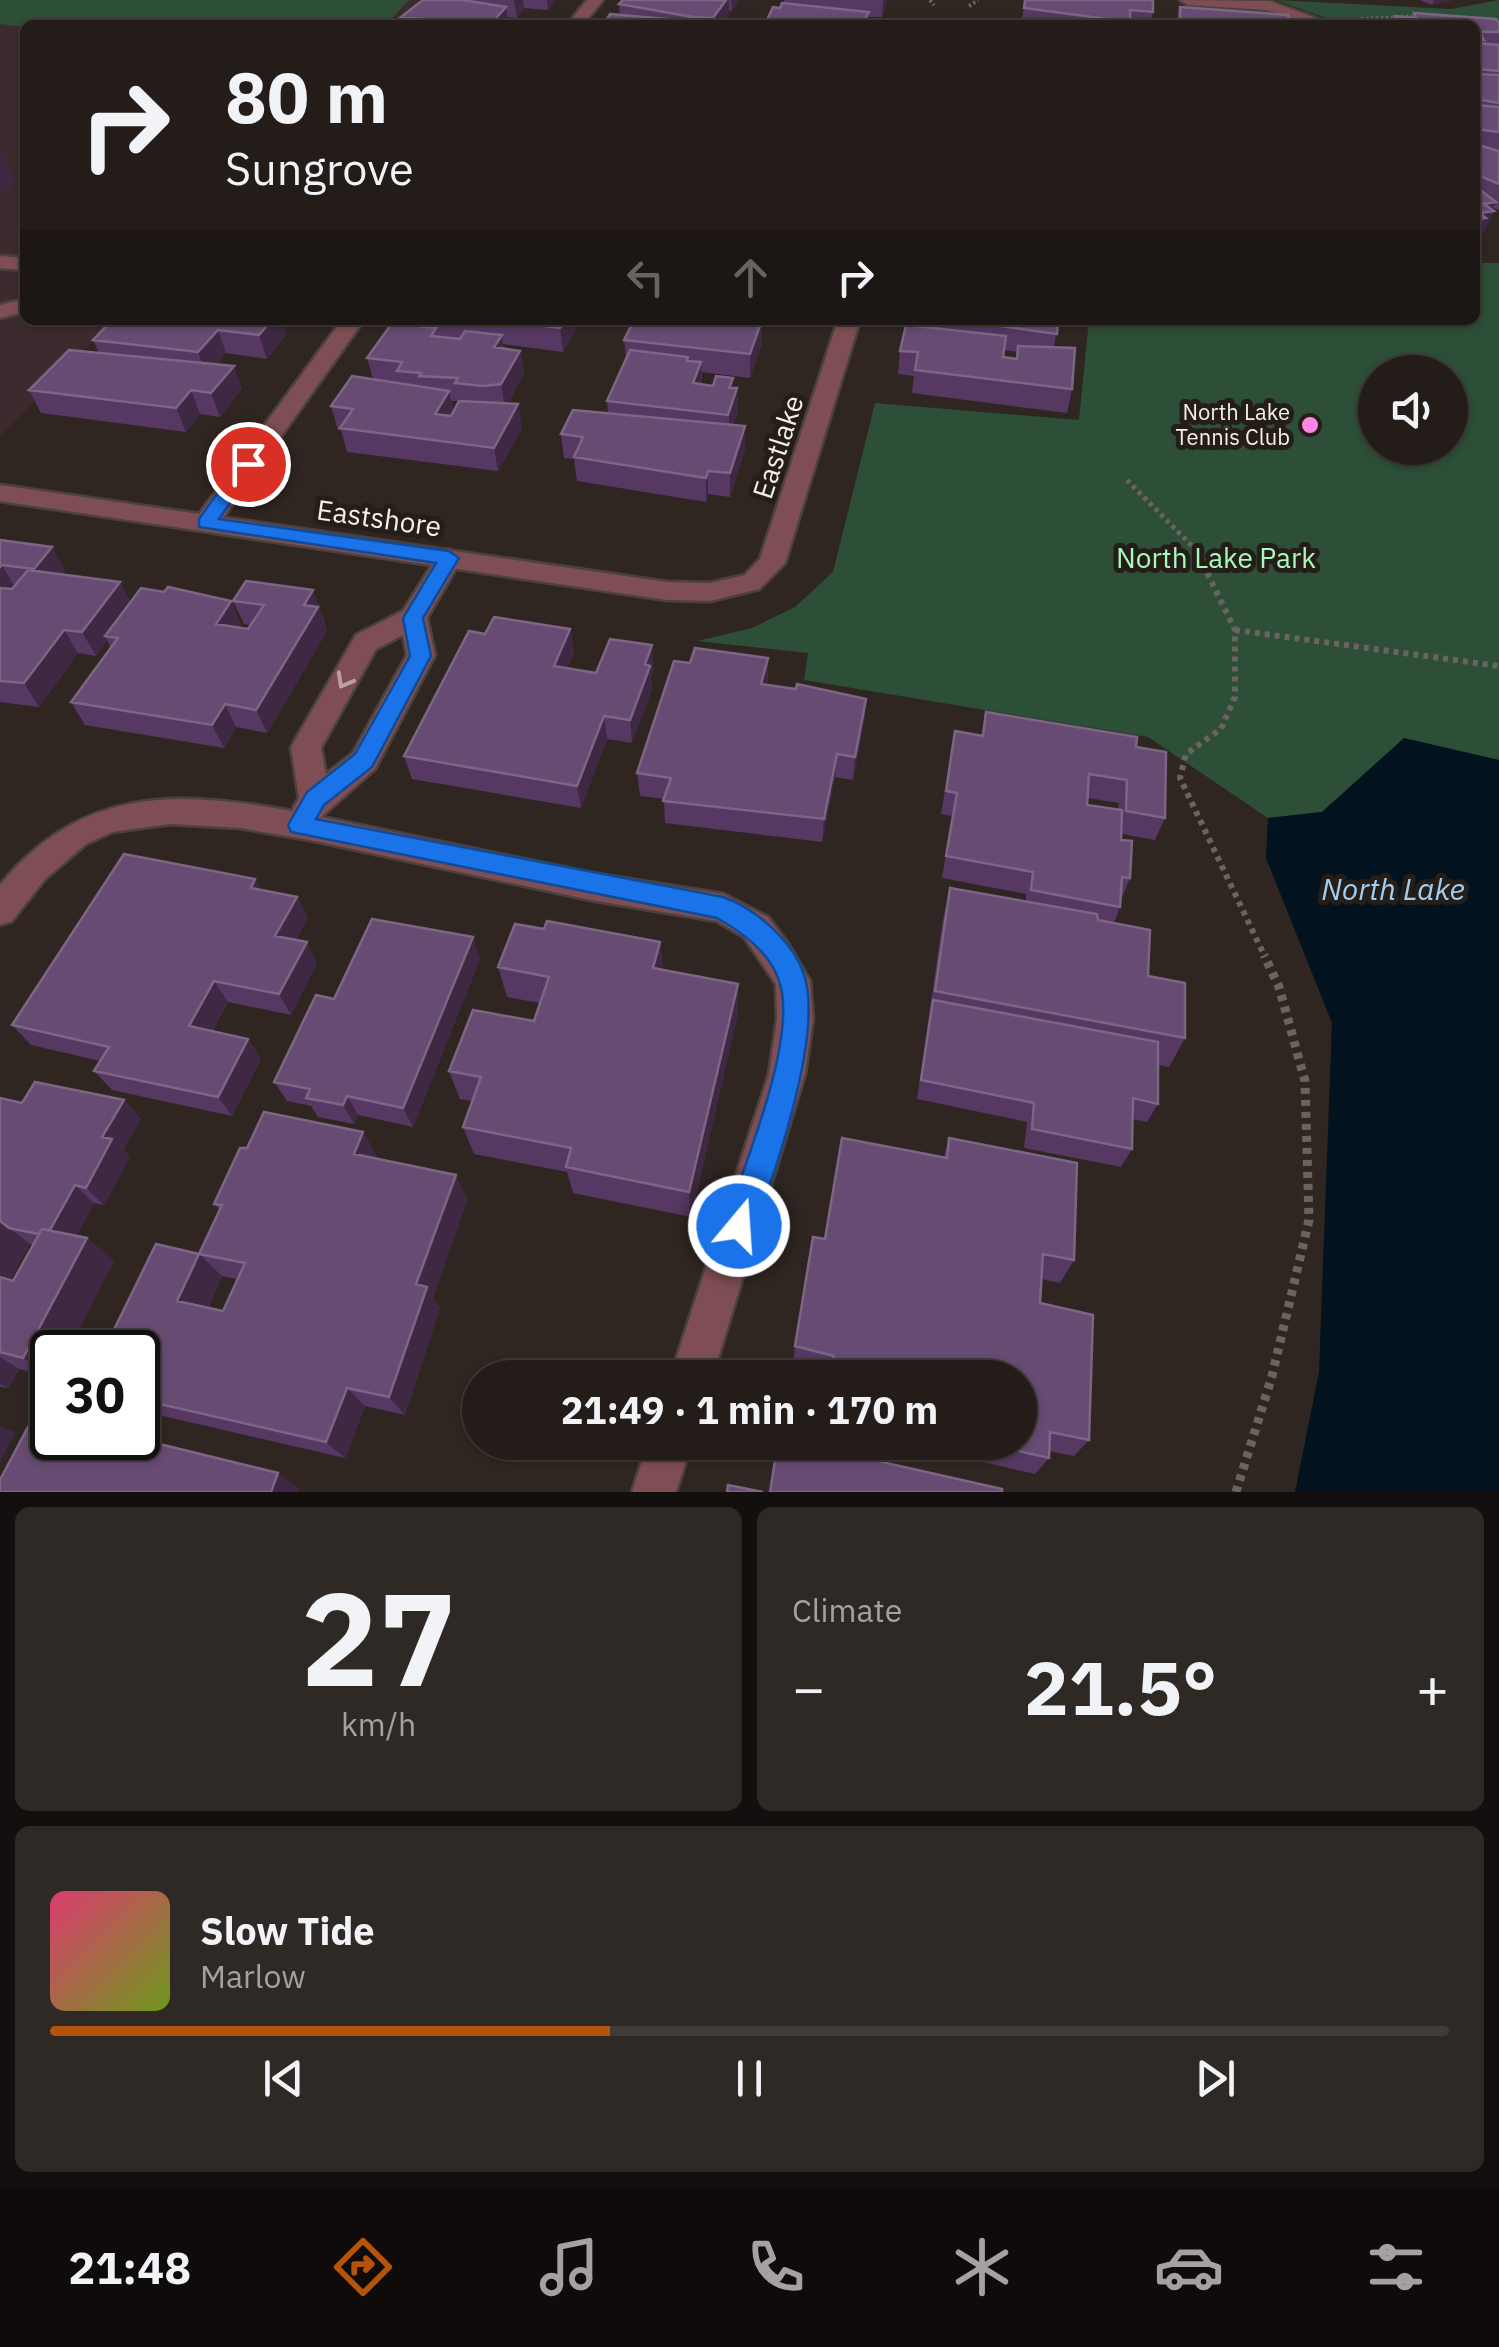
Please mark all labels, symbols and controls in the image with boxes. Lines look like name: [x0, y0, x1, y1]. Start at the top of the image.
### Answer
text: 80 m: [225, 51, 388, 142]
icon: right: [60, 60, 190, 190]
text: Sungrove: [225, 139, 414, 197]
icon: left: [618, 250, 673, 305]
icon: ahead: [723, 250, 778, 305]
icon: right: [828, 250, 883, 305]
map controls: [1358, 355, 1468, 465]
button: sound: [1358, 355, 1468, 465]
street label: Eastlake: [743, 390, 812, 503]
place label: North Lake Tennis Club: [1175, 397, 1290, 451]
marker: North Lake Tennis Club: [1299, 414, 1321, 436]
pin: [206, 422, 291, 507]
icon: arrive: [221, 437, 276, 492]
street label: Eastshore: [314, 490, 444, 545]
park label: North Lake Park: [1116, 539, 1316, 576]
one-way arrow: [337, 670, 356, 688]
water label: North Lake: [1321, 869, 1465, 908]
position arrow: [687, 1174, 791, 1278]
speed limit sign: 30: [30, 1330, 160, 1460]
text: 21:49 · 1 min · 170 m: [561, 1385, 938, 1434]
text: 27: [300, 1553, 457, 1722]
text: Climate: [792, 1589, 902, 1631]
text: 21.5°: [1024, 1638, 1217, 1736]
text: −: [792, 1652, 825, 1723]
text: +: [1416, 1652, 1449, 1723]
text: km/h: [341, 1703, 416, 1745]
text: Slow Tide: [200, 1906, 375, 1955]
text: Marlow: [200, 1955, 306, 1997]
icon: previous: [256, 2051, 311, 2106]
icon: pause: [722, 2051, 777, 2106]
icon: next: [1188, 2051, 1243, 2106]
icon: directions: [328, 2232, 398, 2302]
icon: music: [534, 2232, 604, 2302]
icon: phone: [741, 2232, 811, 2302]
icon: climate: [947, 2232, 1017, 2302]
icon: car: [1154, 2232, 1224, 2302]
icon: filters: [1361, 2232, 1431, 2302]
text: 21:48: [68, 2238, 191, 2296]

